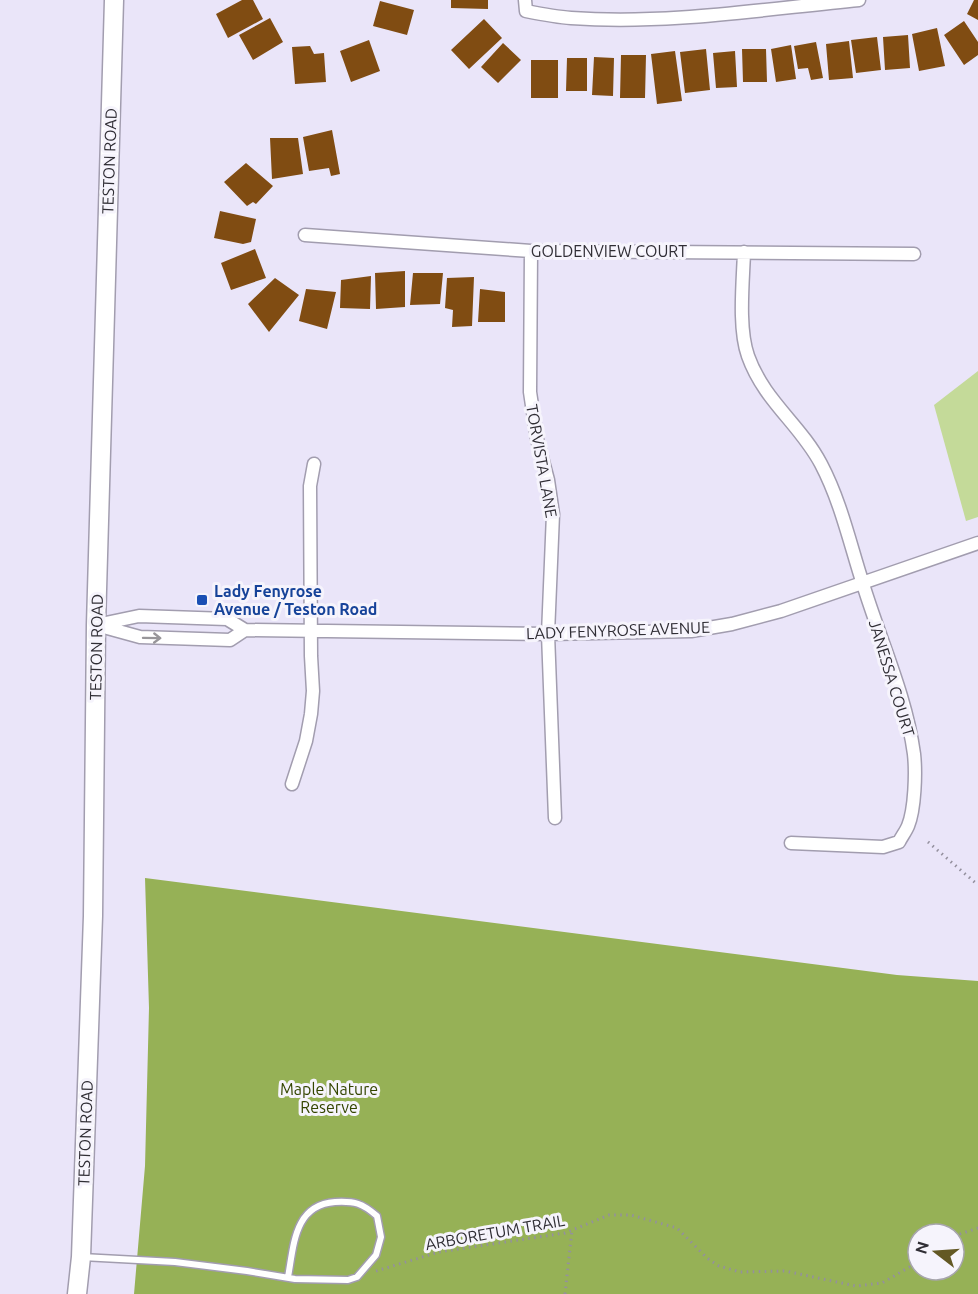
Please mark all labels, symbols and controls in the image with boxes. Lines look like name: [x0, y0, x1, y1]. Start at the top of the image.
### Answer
street label: TESTON ROAD: [98, 108, 120, 214]
street label: GOLDENVIEW COURT: [531, 242, 687, 260]
street label: TORVISTA LANE: [523, 403, 561, 519]
place label: Lady Fenyrose Avenue / Teston Road: [214, 582, 377, 618]
marker: Lady Fenyrose Avenue / Teston Road: [195, 593, 209, 607]
street label: TESTON ROAD: [86, 594, 106, 700]
street label: JANESSA COURT: [866, 617, 918, 739]
street label: LADY FENYROSE AVENUE: [526, 618, 710, 642]
one-way arrow: [142, 632, 162, 643]
street label: TESTON ROAD: [74, 1080, 96, 1186]
park label: Maple Nature Reserve: [280, 1080, 378, 1116]
street label: ARBORETUM TRAIL: [424, 1211, 566, 1253]
north arrow: [906, 1222, 966, 1282]
text: N: [911, 1239, 932, 1256]

